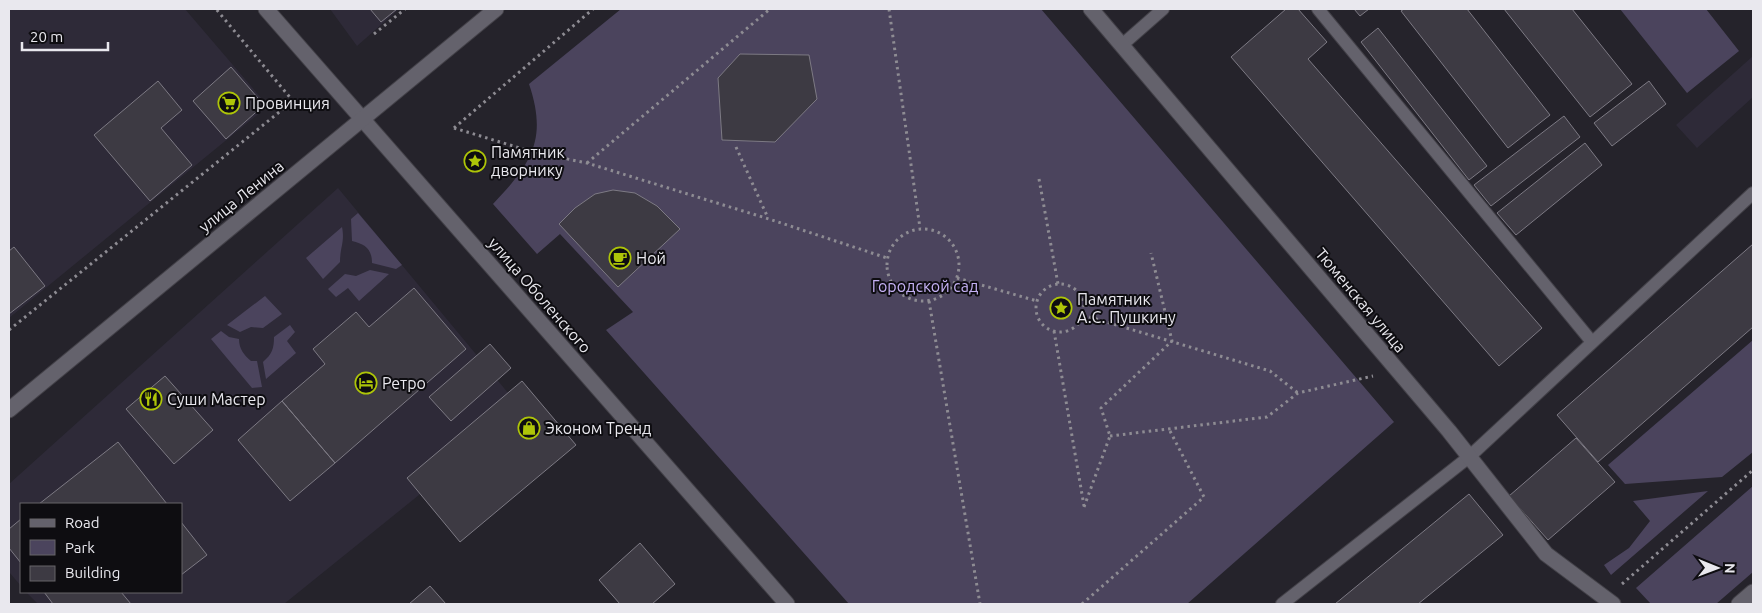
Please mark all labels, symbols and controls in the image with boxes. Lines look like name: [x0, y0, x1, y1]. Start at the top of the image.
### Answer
scale bar: [22, 20, 109, 52]
text: 20 m: [30, 28, 63, 45]
supermarket icon: Провинция: [217, 91, 241, 115]
place label: Провинция: [245, 94, 330, 112]
place label: Памятник дворнику: [491, 143, 565, 179]
place icon: Памятник дворнику: [463, 149, 487, 173]
street label: улица Ленина: [195, 156, 287, 236]
street label: улица Оболенского: [485, 234, 595, 356]
street label: Тюменская улица: [1312, 244, 1410, 356]
cafe icon: Ной: [608, 246, 632, 270]
place label: Ной: [636, 249, 666, 267]
park label: Городской сад: [872, 277, 978, 295]
place label: Памятник А.С. Пушкину: [1077, 290, 1176, 326]
place icon: Памятник А.С. Пушкину: [1049, 296, 1073, 320]
hotel icon: Ретро: [354, 371, 378, 395]
place label: Ретро: [382, 374, 426, 392]
restaurant icon: Суши Мастер: [139, 387, 163, 411]
place label: Суши Мастер: [167, 390, 266, 408]
shop icon: Эконом Тренд: [517, 416, 541, 440]
place label: Эконом Тренд: [545, 419, 651, 437]
legend: [20, 503, 182, 593]
text: Road: [65, 514, 100, 531]
text: Park: [65, 539, 95, 556]
north arrow: [1692, 543, 1742, 593]
text: N: [1722, 563, 1738, 574]
text: Building: [65, 564, 120, 581]

